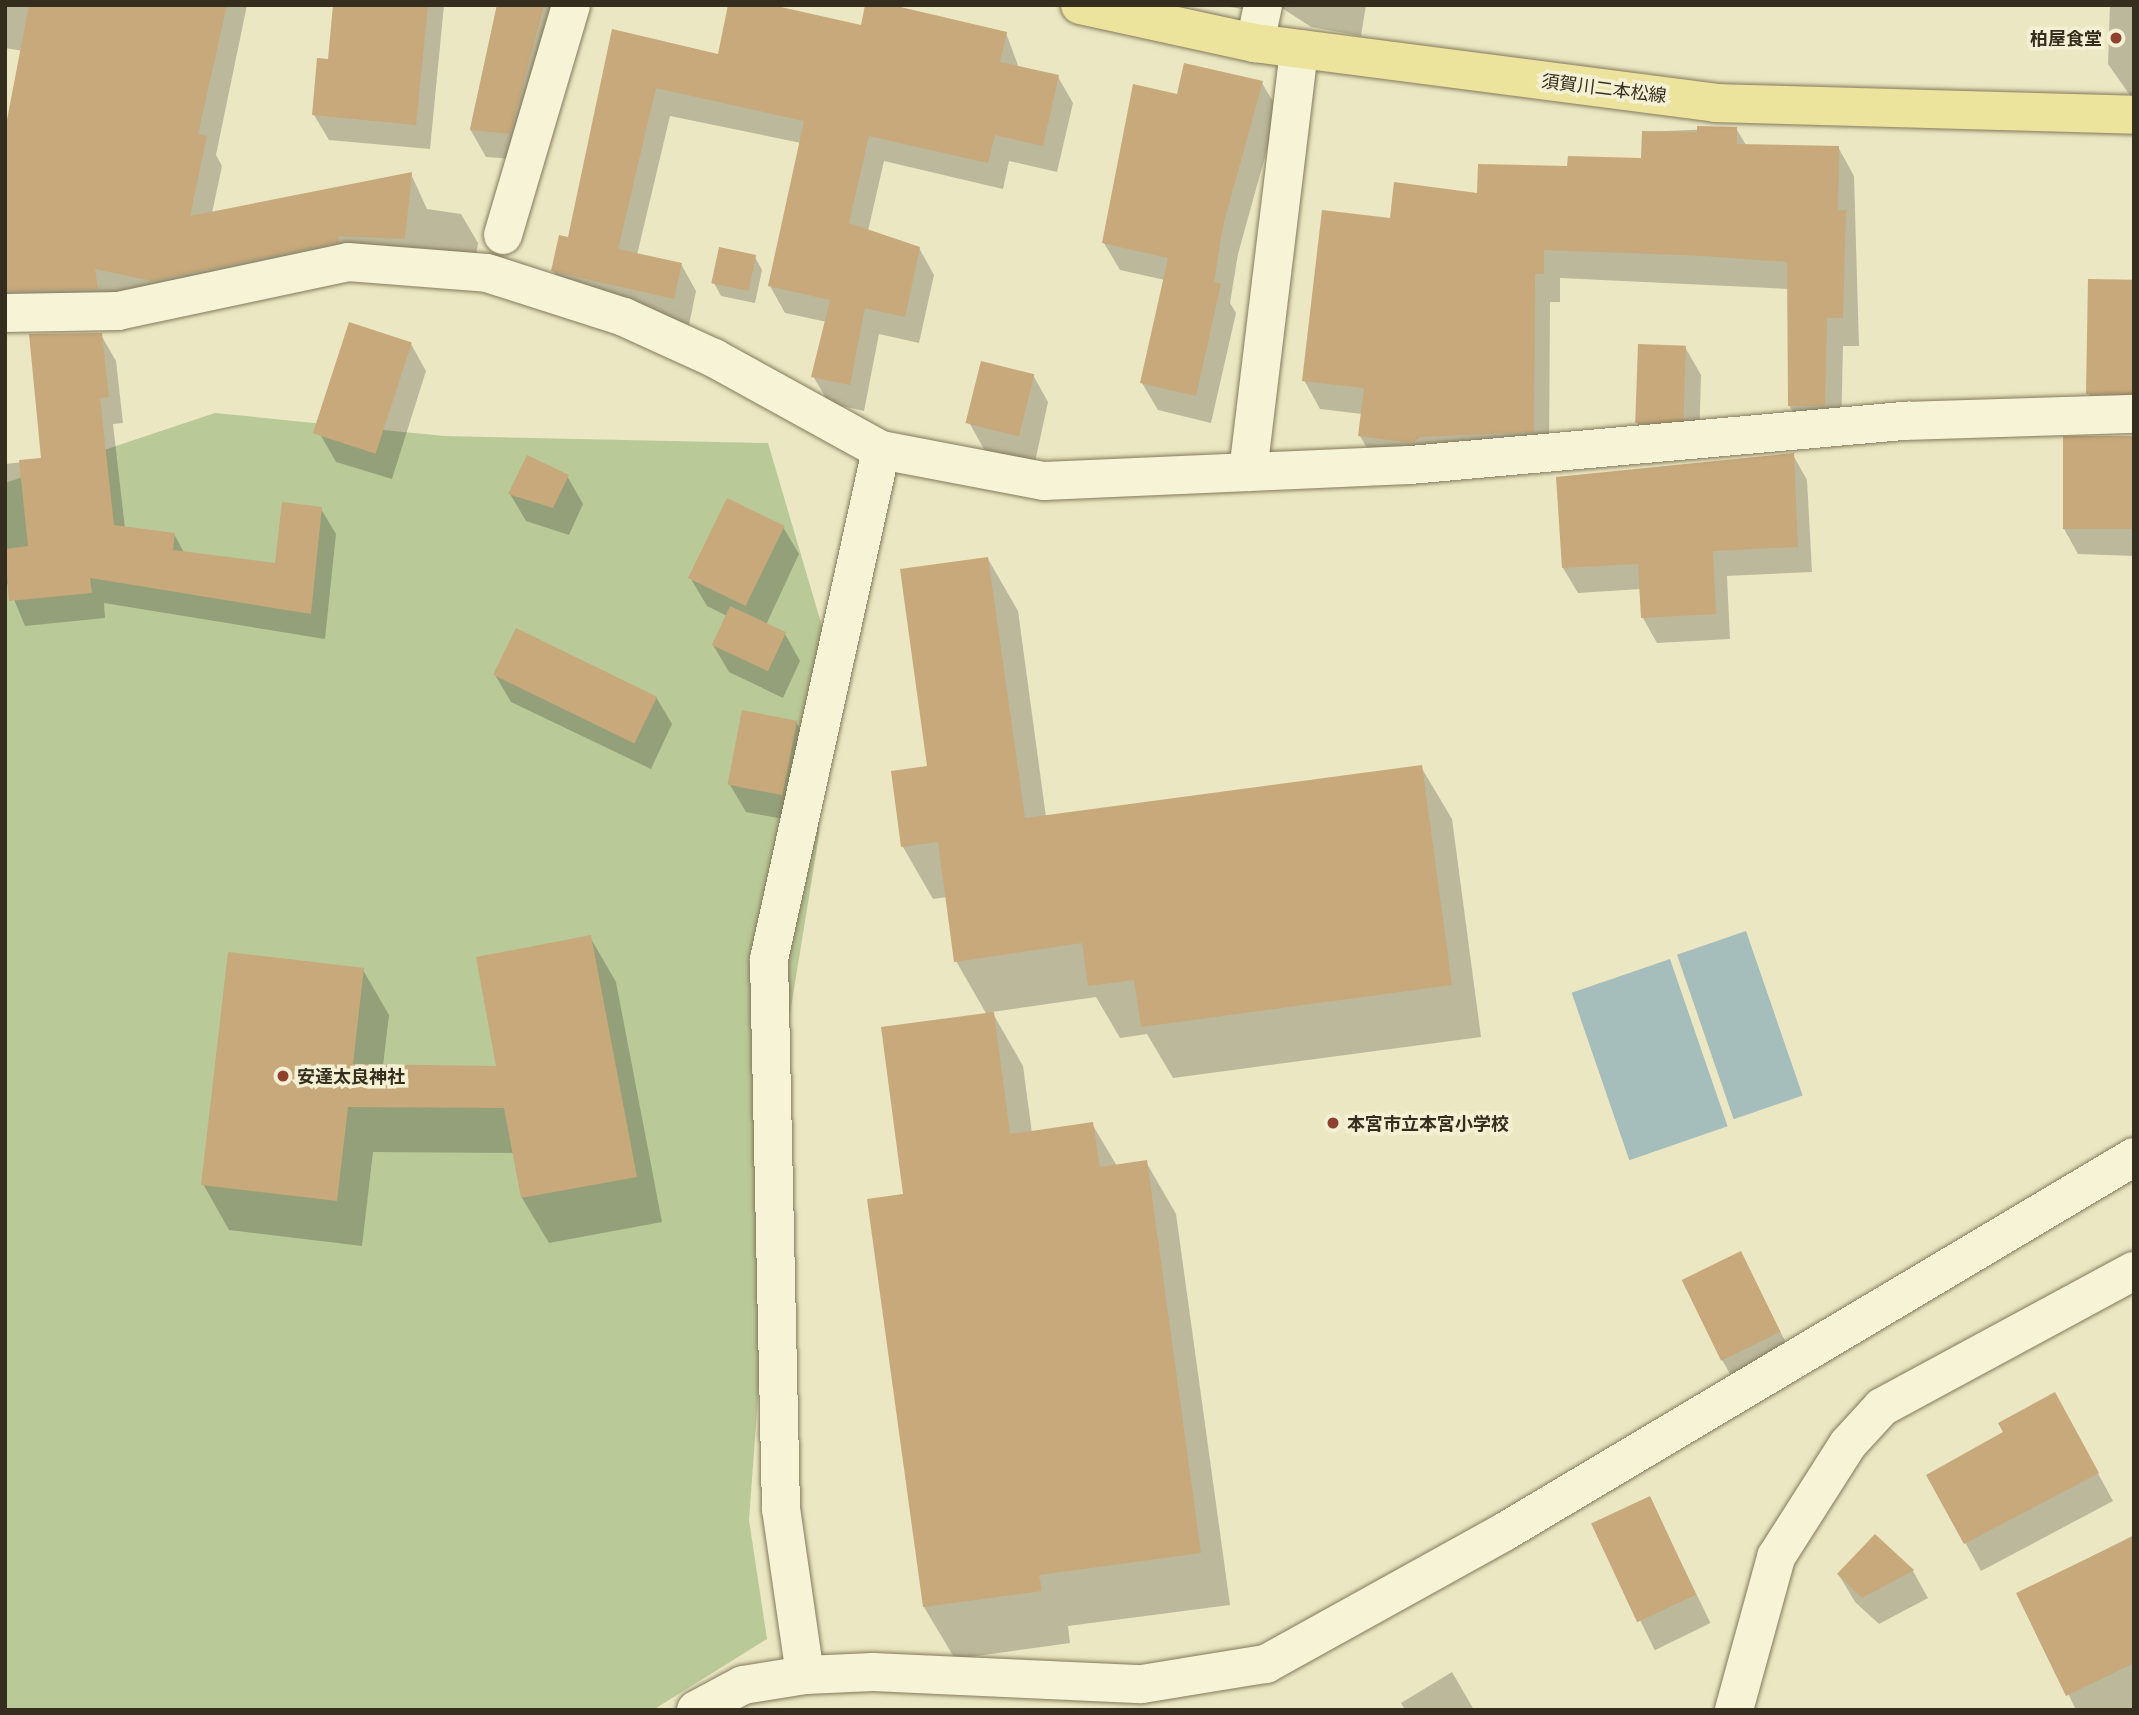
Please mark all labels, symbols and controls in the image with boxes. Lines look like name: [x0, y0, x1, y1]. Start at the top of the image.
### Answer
place label: 柏屋食堂: [2030, 27, 2102, 49]
marker: 柏屋食堂: [2108, 30, 2124, 46]
street label: 須賀川二本松線: [1540, 70, 1668, 106]
place label: 安達太良神社: [297, 1065, 405, 1087]
marker: 安達太良神社: [275, 1068, 291, 1084]
place label: 本宮市立本宮小学校: [1347, 1112, 1509, 1134]
marker: 本宮市立本宮小学校: [1325, 1115, 1341, 1131]

